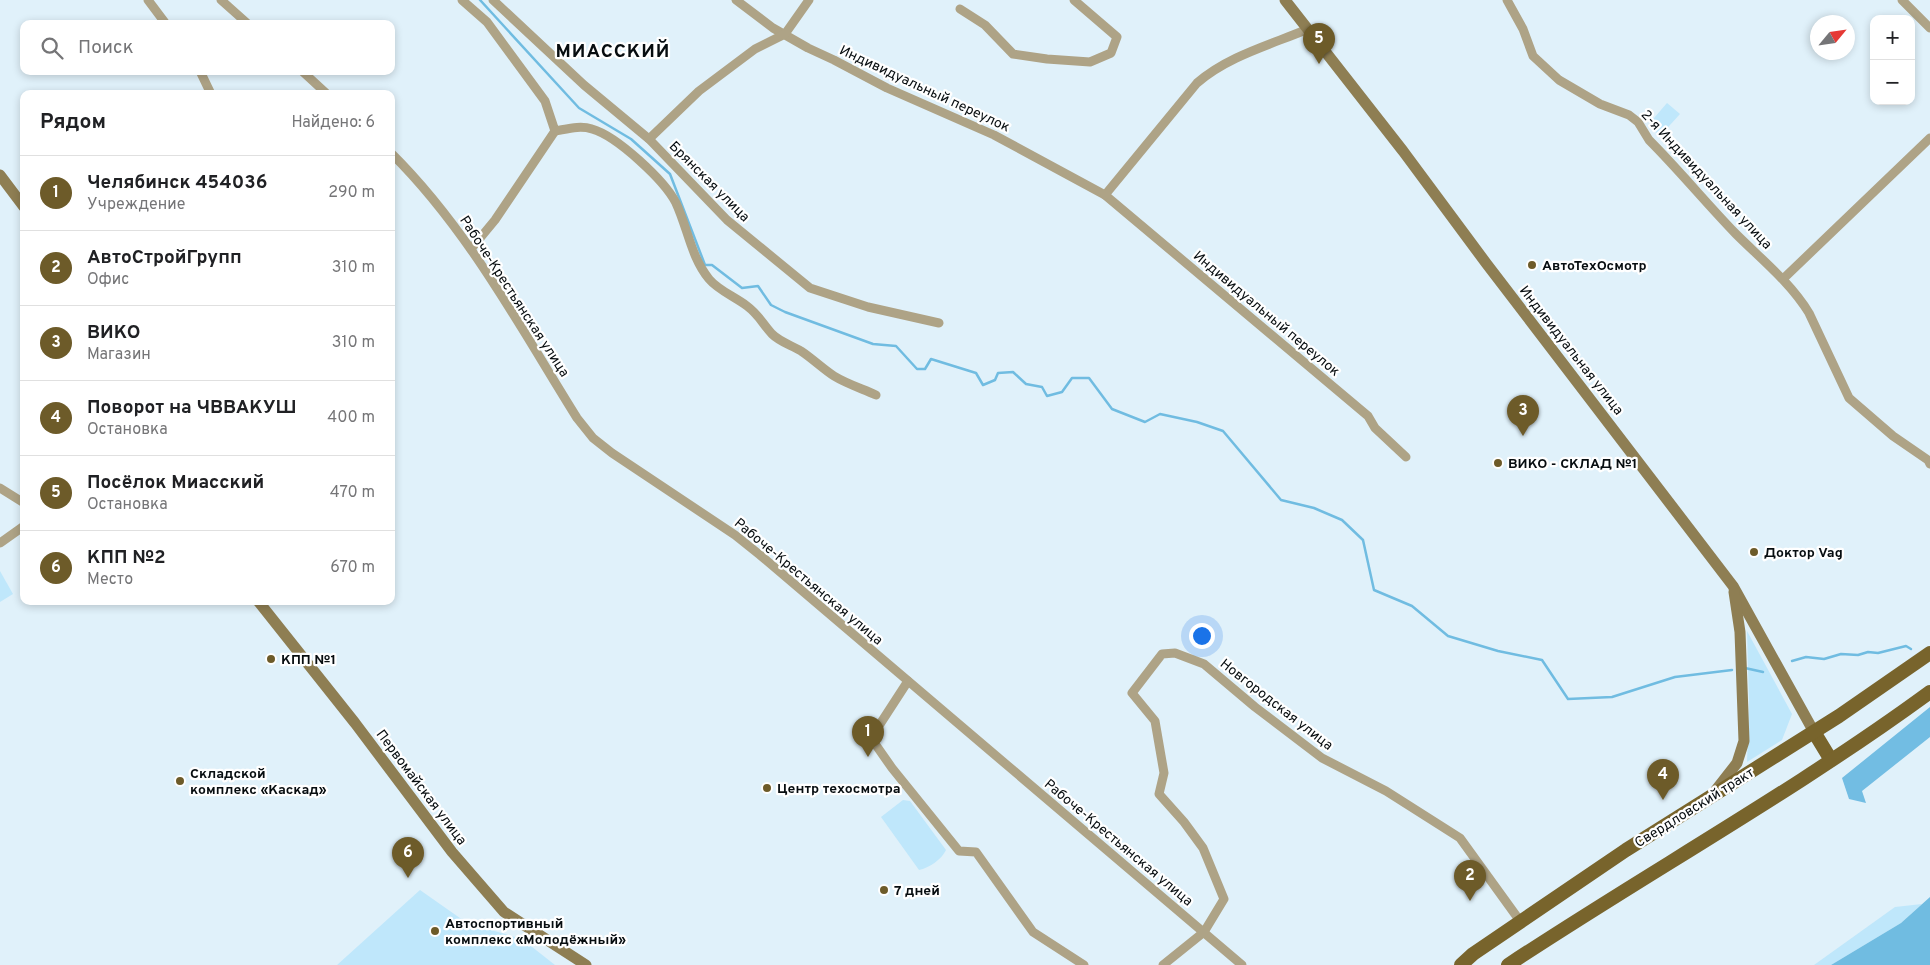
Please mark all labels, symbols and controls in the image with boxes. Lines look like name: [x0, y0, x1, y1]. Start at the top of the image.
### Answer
north arrow: [1810, 15, 1855, 60]
map controls: [1870, 15, 1915, 105]
button: +: [1870, 15, 1915, 60]
search box: [20, 20, 395, 75]
pin: 5: [1303, 23, 1335, 64]
icon: search: [38, 34, 66, 62]
text: Поиск: [78, 36, 134, 60]
district label: МИАССКИЙ: [555, 39, 671, 64]
street label: Индивидуальный переулок: [836, 42, 1012, 136]
button: −: [1870, 60, 1915, 105]
street label: 2-я Индивидуальная улица: [1637, 107, 1775, 253]
text: Рядом: [40, 109, 106, 136]
text: Найдено: 6: [292, 113, 375, 133]
street label: Брянская улица: [665, 138, 753, 226]
text: Челябинск 454036: [87, 171, 267, 195]
text: 1: [53, 183, 59, 203]
text: 290 m: [328, 183, 375, 203]
text: Учреждение: [87, 195, 185, 215]
street label: Рабоче-Крестьянская улица: [455, 213, 572, 381]
text: АвтоСтройГрупп: [87, 246, 242, 270]
street label: Индивидуальный переулок: [1189, 248, 1343, 380]
text: 2: [51, 258, 61, 278]
text: 310 m: [332, 258, 375, 278]
place label: АвтоТехОсмотр: [1542, 258, 1647, 275]
marker: АвтоТехОсмотр: [1526, 259, 1538, 271]
text: Офис: [87, 270, 129, 290]
street label: Индивидуальная улица: [1515, 283, 1627, 419]
text: ВИКО: [87, 321, 140, 345]
text: 3: [51, 333, 61, 353]
text: 310 m: [332, 333, 375, 353]
text: Магазин: [87, 345, 151, 365]
pin: 3: [1507, 395, 1539, 436]
text: Поворот на ЧВВАКУШ: [87, 396, 297, 420]
text: 4: [51, 408, 61, 428]
text: 400 m: [327, 408, 375, 428]
text: Остановка: [87, 420, 168, 440]
place label: ВИКО - СКЛАД №1: [1508, 456, 1637, 473]
marker: ВИКО - СКЛАД №1: [1492, 457, 1504, 469]
text: Посёлок Миасский: [87, 471, 264, 495]
text: 5: [51, 483, 61, 503]
text: 470 m: [330, 483, 375, 503]
text: Остановка: [87, 495, 168, 515]
street label: Рабоче-Крестьянская улица: [730, 515, 886, 649]
place label: Доктор Vag: [1764, 545, 1843, 562]
text: КПП №2: [87, 546, 166, 570]
marker: Доктор Vag: [1748, 546, 1760, 558]
text: 6: [51, 558, 61, 578]
text: 670 m: [330, 558, 375, 578]
text: Место: [87, 570, 133, 590]
your location: [1189, 623, 1215, 649]
place label: КПП №1: [281, 652, 336, 669]
marker: КПП №1: [265, 653, 277, 665]
street label: Новгородская улица: [1216, 656, 1336, 755]
pin: 1: [852, 716, 884, 757]
street label: Первомайская улица: [372, 727, 470, 849]
pin: 4: [1647, 759, 1679, 800]
street label: Свердловский тракт: [1632, 765, 1758, 852]
place label: Складской комплекс «Каскад»: [190, 766, 327, 799]
marker: Складской комплекс «Каскад»: [174, 775, 186, 787]
street label: Рабоче-Крестьянская улица: [1040, 776, 1196, 910]
place label: Центр техосмотра: [777, 781, 901, 798]
marker: Центр техосмотра: [761, 782, 773, 794]
pin: 6: [392, 837, 424, 878]
pin: 2: [1454, 860, 1486, 901]
place label: 7 дней: [894, 883, 940, 900]
marker: 7 дней: [878, 884, 890, 896]
place label: Автоспортивный комплекс «Молодёжный»: [445, 916, 626, 949]
marker: Автоспортивный комплекс «Молодёжный»: [429, 925, 441, 937]

